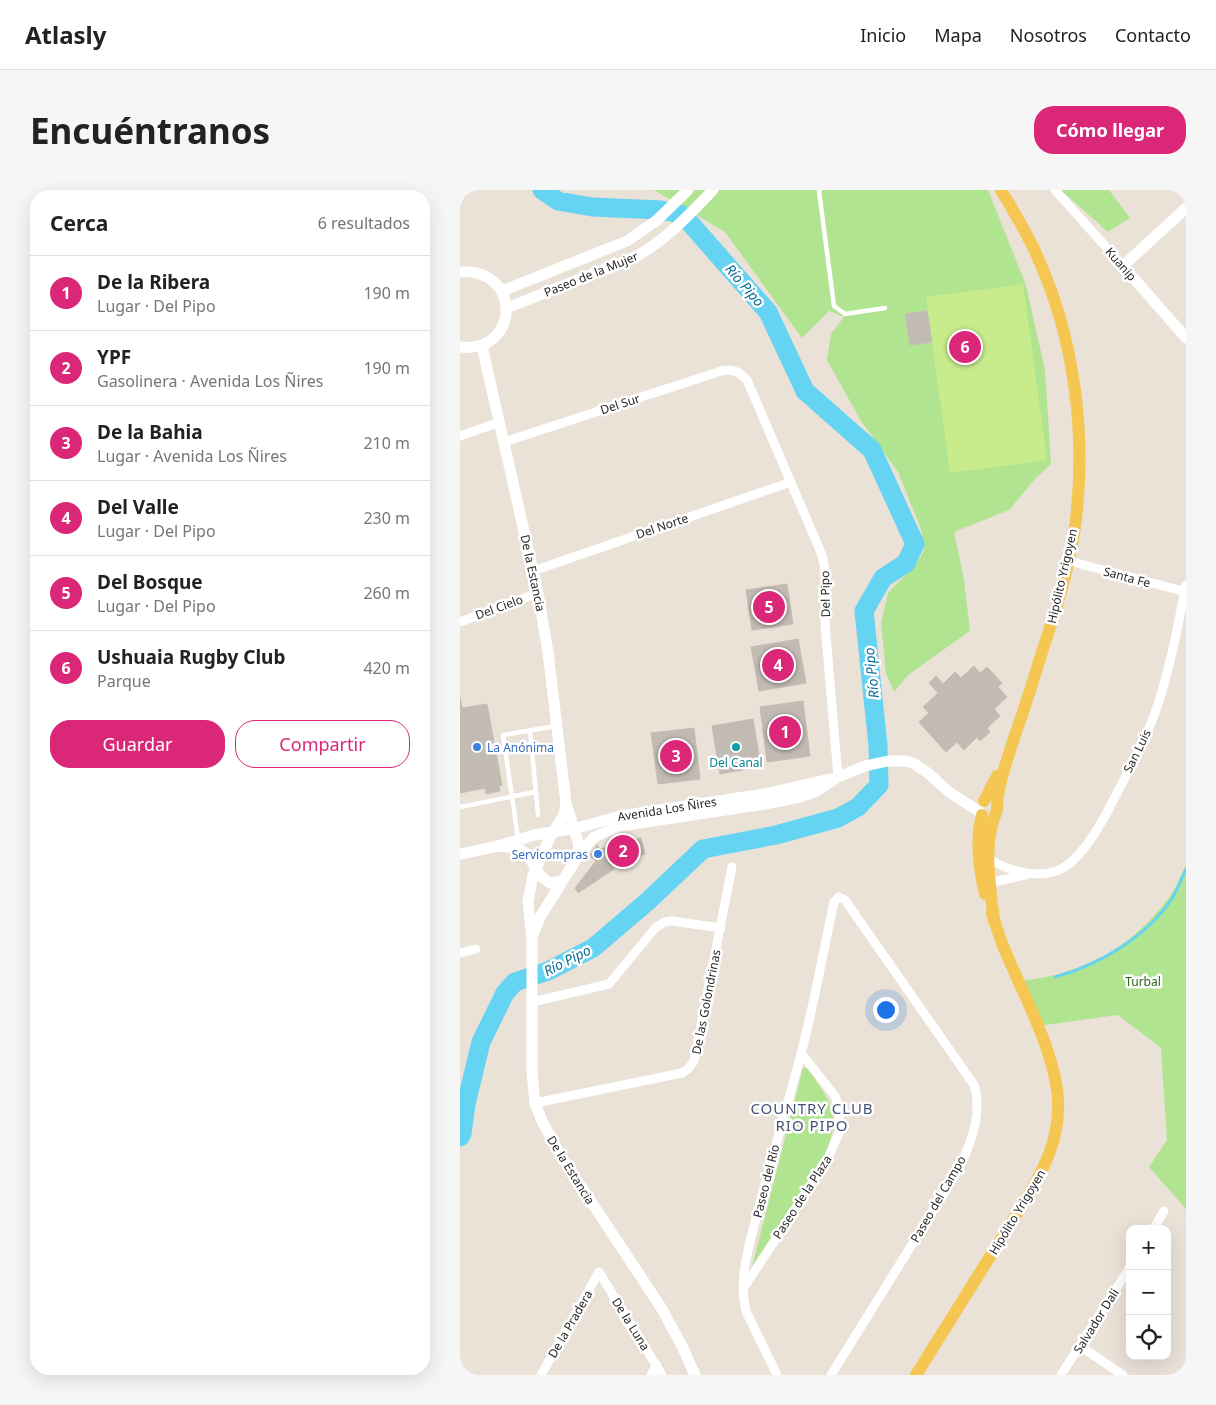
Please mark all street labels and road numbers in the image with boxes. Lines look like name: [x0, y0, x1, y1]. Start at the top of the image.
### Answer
street label: Kuanip: [1102, 244, 1140, 284]
street label: Paseo de la Mujer: [541, 247, 641, 301]
street label: Del Sur: [598, 390, 642, 418]
street label: Del Norte: [634, 509, 691, 543]
street label: Hipólito Yrigoyen: [1043, 527, 1081, 625]
street label: De la Estancia: [517, 533, 549, 613]
street label: Santa Fe: [1102, 563, 1153, 591]
street label: Del Pipo: [816, 570, 834, 618]
street label: Del Cielo: [473, 591, 525, 623]
street label: San Luis: [1119, 726, 1155, 776]
street label: Avenida Los Ñires: [616, 793, 718, 825]
street label: De las Golondrinas: [688, 948, 725, 1056]
street label: De la Estancia: [543, 1132, 599, 1208]
street label: Paseo del Río: [749, 1143, 783, 1219]
street label: Paseo de la Plaza: [769, 1152, 835, 1242]
street label: Paseo del Campo: [906, 1153, 970, 1245]
street label: Hipólito Yrigoyen: [985, 1166, 1049, 1258]
street label: Salvador Dali: [1069, 1285, 1123, 1357]
street label: De la Pradera: [544, 1287, 596, 1361]
street label: De la Luna: [608, 1294, 654, 1354]

